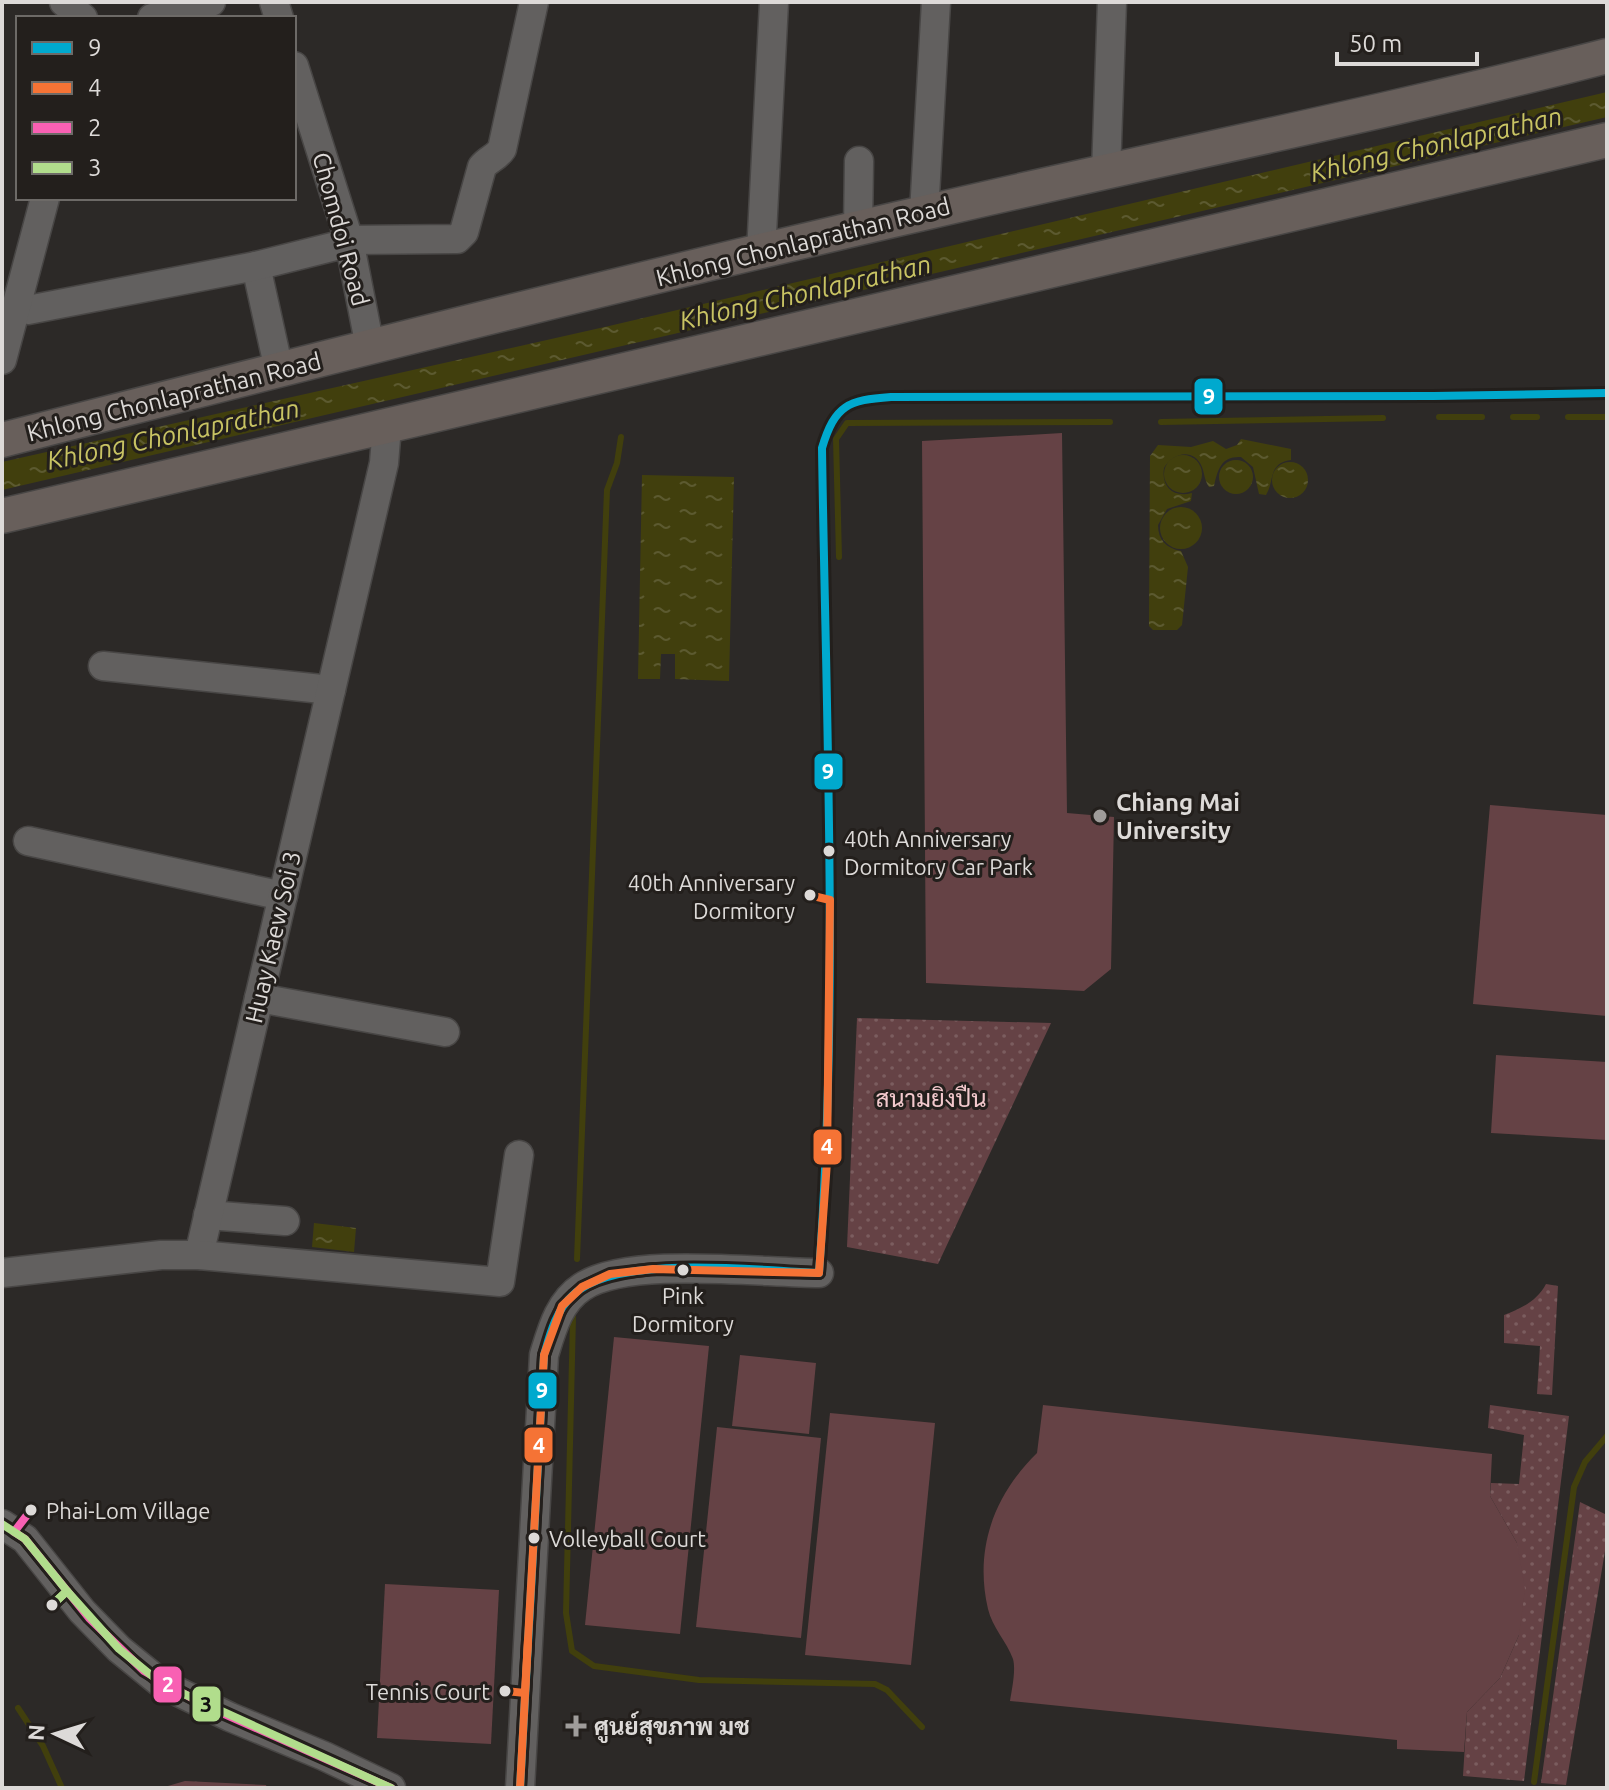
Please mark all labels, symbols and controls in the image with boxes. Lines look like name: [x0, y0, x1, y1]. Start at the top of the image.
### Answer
legend: [16, 16, 296, 200]
scale bar: [1337, 16, 1477, 66]
text: 50 m: [1349, 30, 1402, 57]
text: 9: [88, 34, 102, 61]
text: 4: [88, 74, 102, 101]
water label: Khlong Chonlaprathan: [1307, 101, 1565, 187]
text: 2: [88, 114, 102, 141]
street label: Chomdoi Road: [308, 149, 374, 309]
text: 3: [88, 154, 102, 181]
street label: Khlong Chonlaprathan Road: [653, 192, 953, 292]
water label: Khlong Chonlaprathan: [676, 248, 934, 336]
street label: Khlong Chonlaprathan Road: [24, 347, 324, 447]
line badge: 9: [1193, 377, 1224, 416]
text: 9: [1203, 383, 1215, 408]
water label: Khlong Chonlaprathan: [44, 392, 302, 476]
line badge: 9: [813, 752, 844, 791]
text: 9: [822, 758, 834, 783]
place label: Chiang Mai University: [1116, 789, 1240, 844]
marker: Chiang Mai University: [1091, 807, 1109, 825]
place label: 40th Anniversary Dormitory Car Park: [844, 826, 1033, 879]
marker: 40th Anniversary Dormitory Car Park: [821, 843, 837, 859]
street label: Huay Kaew Soi 3: [240, 848, 306, 1026]
place label: 40th Anniversary Dormitory: [628, 870, 795, 923]
marker: 40th Anniversary Dormitory: [802, 887, 818, 903]
park label: สนามยิงปืน: [875, 1084, 987, 1112]
line badge: 4: [812, 1128, 843, 1166]
text: 4: [821, 1133, 833, 1158]
marker: Pink Dormitory: [675, 1262, 691, 1278]
place label: Pink Dormitory: [632, 1283, 734, 1336]
line badge: 9: [527, 1371, 558, 1410]
text: 9: [536, 1377, 548, 1402]
line badge: 4: [523, 1426, 554, 1464]
text: 4: [533, 1432, 545, 1457]
place label: Phai-Lom Village: [46, 1498, 211, 1523]
marker: Phai-Lom Village: [23, 1502, 39, 1518]
place label: Volleyball Court: [549, 1526, 706, 1551]
marker: Volleyball Court: [526, 1530, 542, 1546]
unlabelled marker: [44, 1597, 60, 1613]
line badge: 2: [152, 1665, 183, 1704]
text: 2: [162, 1671, 174, 1696]
place label: Tennis Court: [366, 1679, 490, 1704]
marker: Tennis Court: [497, 1683, 513, 1699]
line badge: 3: [191, 1685, 222, 1723]
text: 3: [200, 1691, 212, 1716]
north arrow: [16, 1694, 96, 1774]
place label: ศูนย์สุขภาพ มช: [594, 1711, 750, 1744]
marker: ศูนย์สุขภาพ มช: [565, 1715, 587, 1737]
text: N: [23, 1724, 49, 1742]

